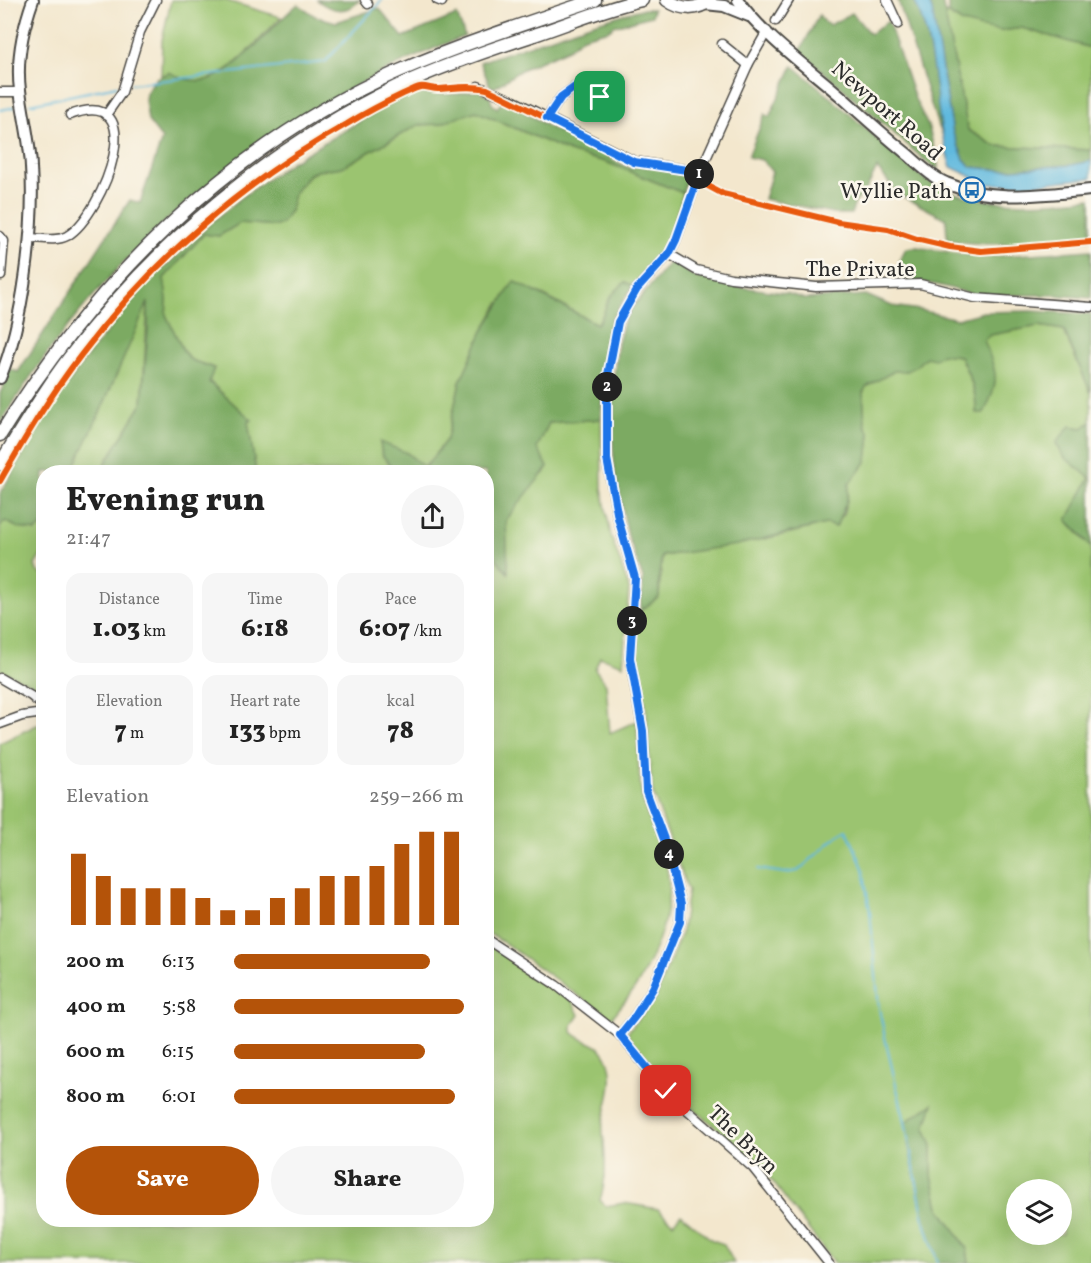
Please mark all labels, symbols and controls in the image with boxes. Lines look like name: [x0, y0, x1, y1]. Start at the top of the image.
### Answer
street label: Newport Road: [824, 55, 949, 169]
pin: [574, 71, 625, 122]
icon: arrive: [583, 80, 616, 113]
pin: 1: [684, 159, 714, 189]
text: 1: [696, 163, 702, 185]
bus stop icon: Wyllie Path: [957, 175, 987, 205]
place label: Wyllie Path: [840, 177, 952, 208]
street label: The Private: [805, 255, 915, 286]
pin: 2: [592, 372, 622, 402]
text: 2: [603, 376, 611, 398]
text: Evening run: [66, 479, 265, 525]
button: share: [401, 485, 464, 548]
text: 21:47: [66, 525, 111, 553]
text: Distance: [99, 589, 160, 611]
text: Time: [247, 589, 283, 611]
text: Pace: [385, 589, 417, 611]
pin: 3: [617, 606, 647, 636]
text: 3: [628, 610, 636, 632]
text: 1.03: [92, 611, 140, 647]
text: 6:18: [241, 611, 289, 647]
text: 6:07: [359, 611, 410, 647]
text: km: [140, 621, 166, 643]
text: /km: [410, 621, 442, 643]
text: Elevation: [96, 691, 163, 713]
text: Heart rate: [230, 691, 300, 713]
text: kcal: [386, 691, 415, 713]
text: 7: [114, 713, 127, 749]
text: 133: [229, 713, 266, 749]
text: 78: [387, 713, 414, 749]
text: m: [127, 723, 144, 745]
text: bpm: [266, 723, 301, 745]
text: Elevation: [66, 783, 149, 811]
text: 259–266 m: [369, 783, 464, 811]
pin: 4: [654, 839, 684, 869]
text: 4: [664, 843, 674, 865]
text: 200 m: [66, 948, 124, 976]
text: 6:13: [162, 948, 195, 976]
text: 400 m: [66, 993, 126, 1021]
text: 5:58: [162, 993, 196, 1021]
text: 600 m: [66, 1038, 125, 1066]
text: 6:15: [162, 1038, 194, 1066]
pin: [640, 1065, 691, 1116]
icon: check: [649, 1074, 682, 1107]
text: 800 m: [66, 1083, 125, 1111]
text: 6:01: [162, 1083, 197, 1111]
street label: The Bryn: [700, 1099, 785, 1183]
button: Save: [66, 1146, 259, 1215]
button: Share: [271, 1146, 464, 1215]
map controls: [1006, 1179, 1072, 1245]
button: layers: [1006, 1179, 1072, 1245]

